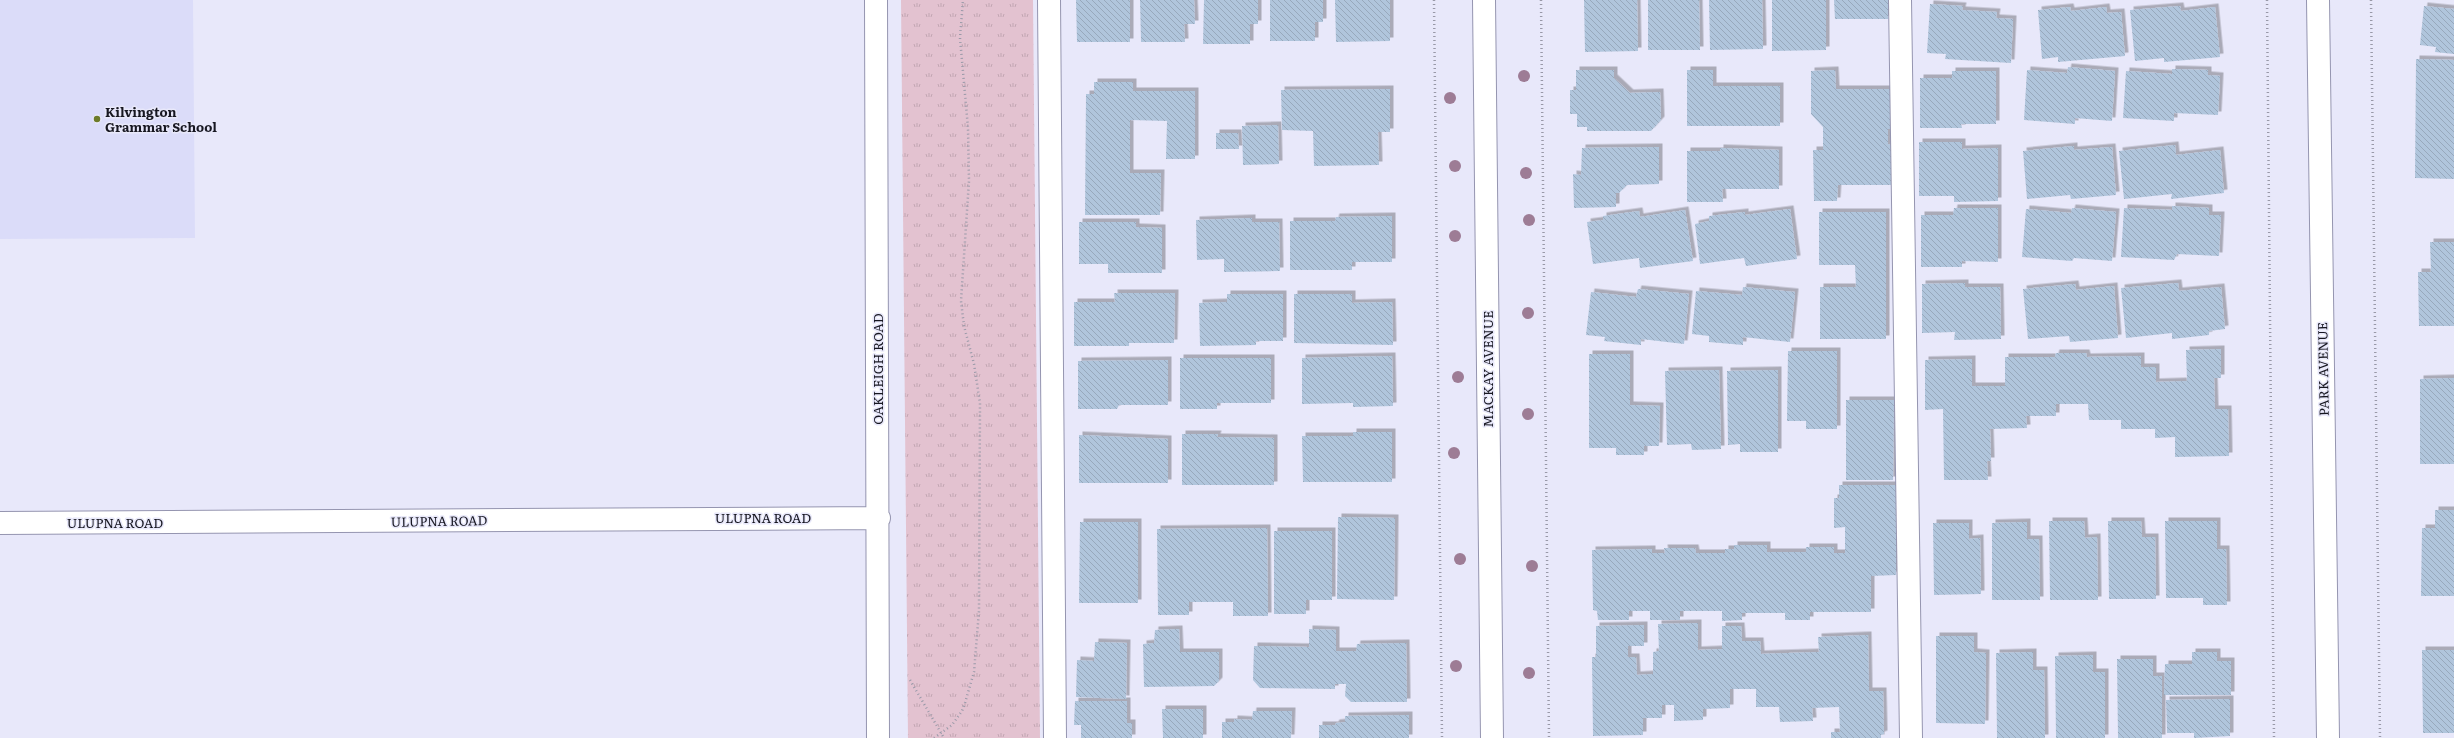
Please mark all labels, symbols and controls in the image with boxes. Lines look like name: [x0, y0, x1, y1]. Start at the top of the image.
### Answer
place label: Kilvington Grammar School: [105, 102, 217, 136]
marker: Kilvington Grammar School: [92, 114, 102, 124]
street label: MACKAY AVENUE: [1478, 311, 1497, 427]
street label: OAKLEIGH ROAD: [868, 313, 887, 425]
street label: PARK AVENUE: [2312, 322, 2333, 416]
street label: ULUPNA ROAD: [715, 508, 811, 527]
street label: ULUPNA ROAD: [391, 510, 487, 531]
street label: ULUPNA ROAD: [67, 513, 163, 532]

